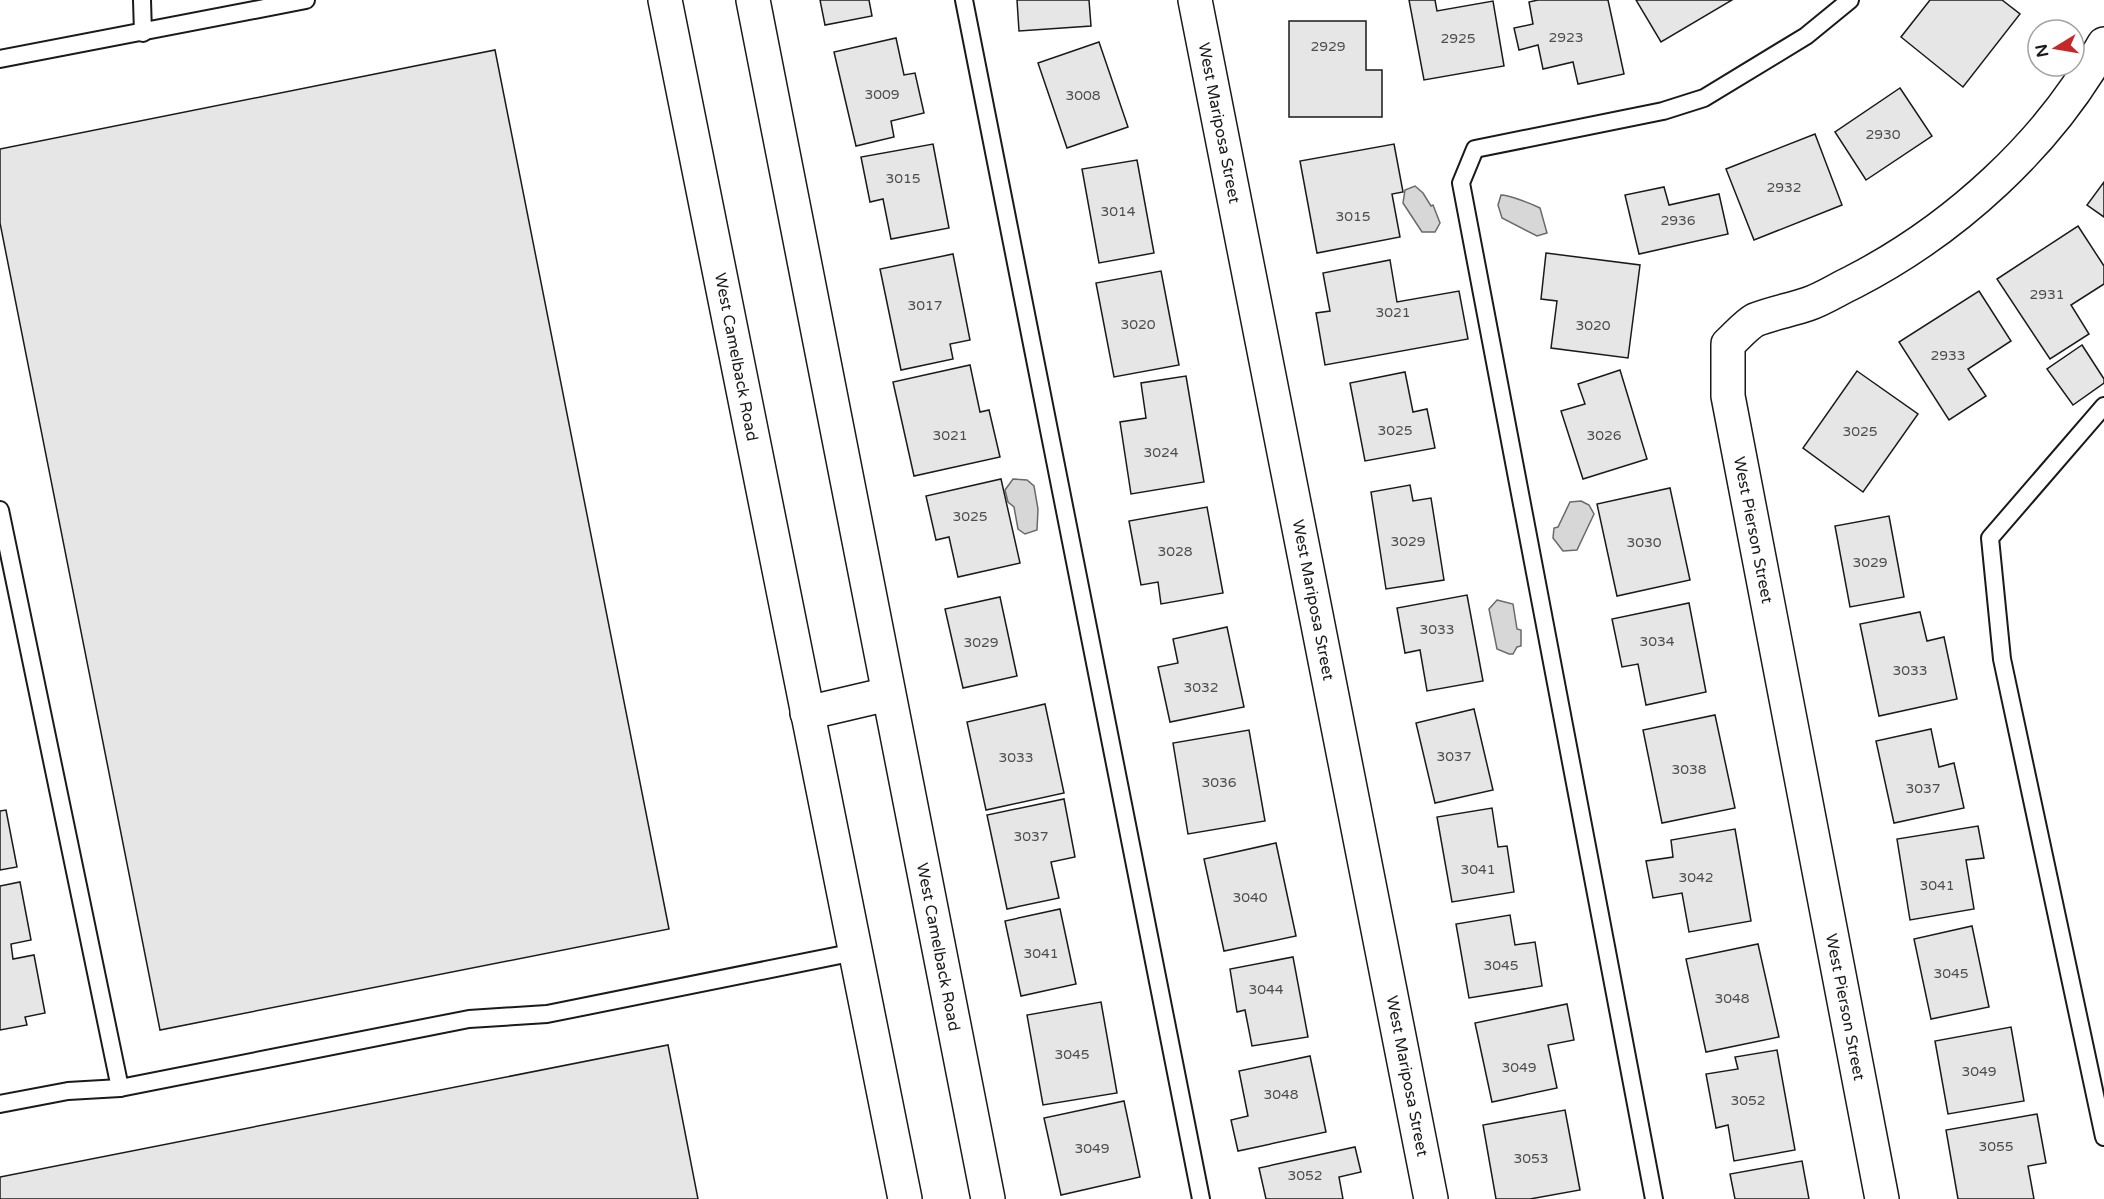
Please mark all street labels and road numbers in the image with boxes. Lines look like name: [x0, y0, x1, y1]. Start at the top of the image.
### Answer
street label: West Mariposa Street: [1194, 41, 1244, 205]
street label: West Camelback Road: [710, 271, 762, 443]
street label: West Pierson Street: [1729, 455, 1777, 605]
street label: West Mariposa Street: [1288, 518, 1338, 682]
street label: West Camelback Road: [912, 861, 964, 1033]
street label: West Pierson Street: [1821, 932, 1869, 1082]
street label: West Mariposa Street: [1382, 994, 1432, 1158]

